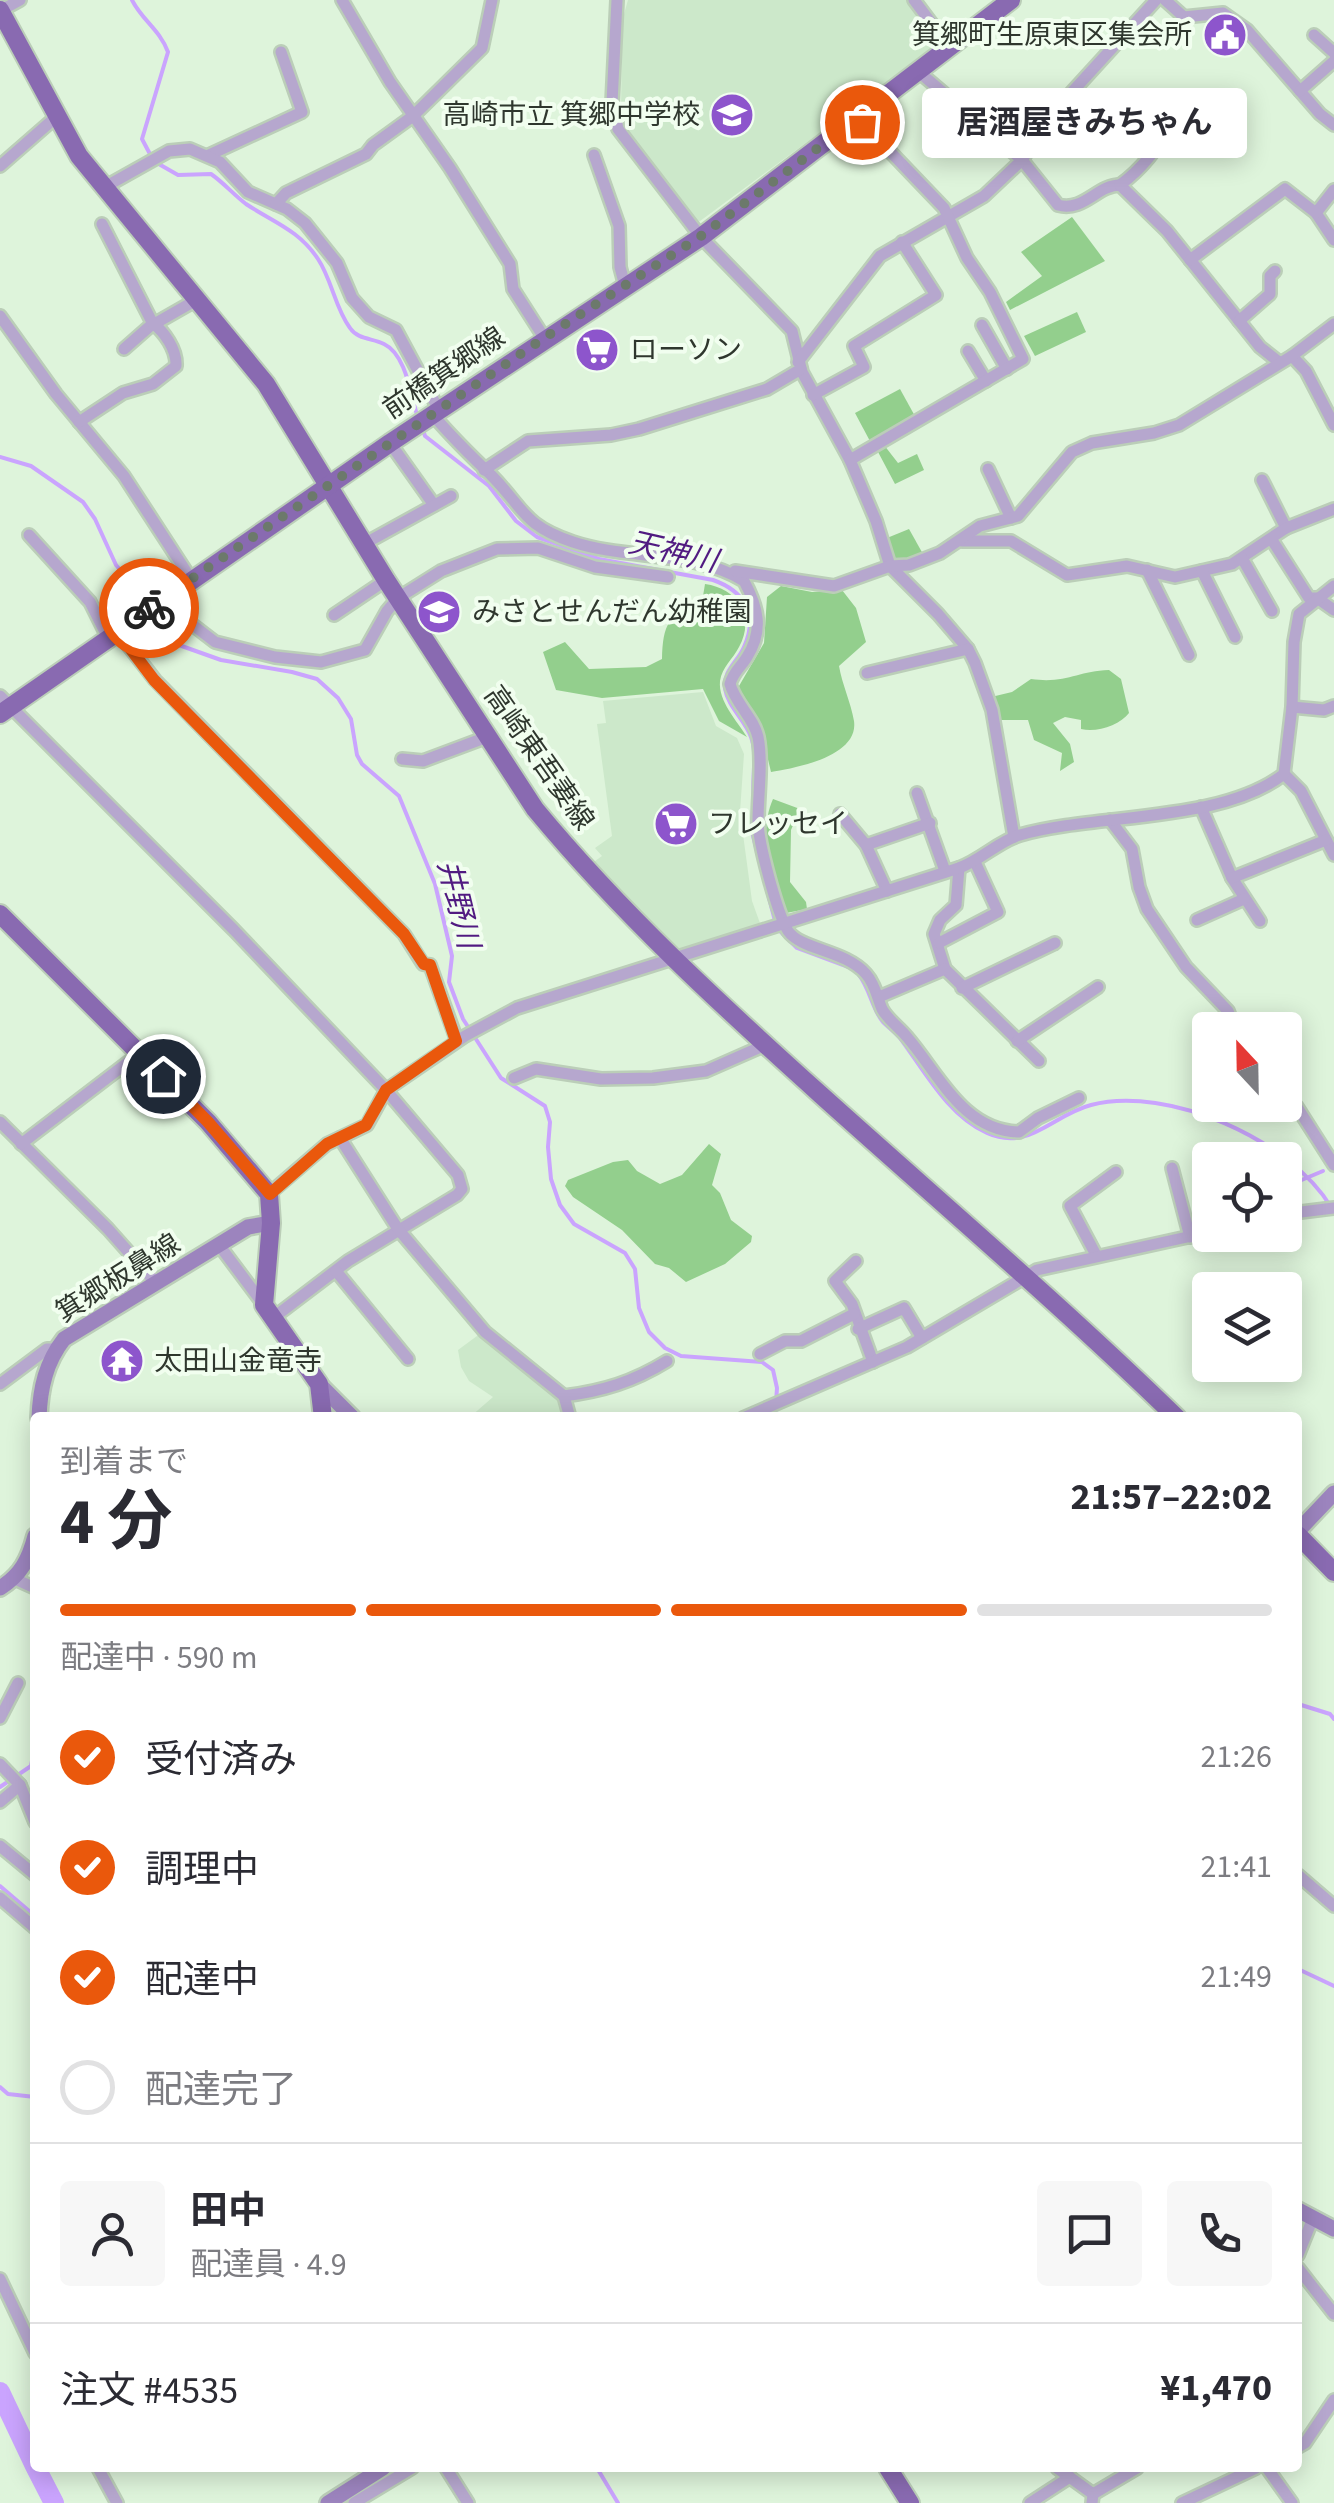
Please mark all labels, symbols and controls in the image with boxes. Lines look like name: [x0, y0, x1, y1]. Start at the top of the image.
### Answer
public building icon: 箕郷町生原東区集会所: [1202, 12, 1248, 58]
place label: 箕郷町生原東区集会所: [912, 15, 1192, 55]
pin: [820, 80, 905, 165]
callout: 居酒屋きみちゃん: [922, 87, 1247, 157]
school or university icon: 高崎市立 箕郷中学校: [709, 92, 755, 138]
place label: 高崎市立 箕郷中学校: [442, 95, 700, 135]
icon: bag: [835, 95, 890, 150]
text: 居酒屋きみちゃん: [956, 100, 1213, 146]
street label: 前橋箕郷線: [375, 317, 513, 429]
supermarket icon: ローソン: [574, 327, 620, 373]
place label: ローソン: [630, 330, 742, 370]
water label: 天神川: [624, 521, 725, 584]
courier: [99, 558, 199, 658]
icon: bike: [122, 581, 177, 636]
school or university icon: みさとせんだん幼稚園: [416, 589, 462, 635]
place label: みさとせんだん幼稚園: [472, 592, 752, 632]
street label: 高崎東吾妻線: [474, 678, 604, 838]
supermarket icon: フレッセイ: [653, 801, 699, 847]
place label: フレッセイ: [708, 804, 848, 844]
water label: 井野川: [426, 855, 490, 956]
north arrow: [1192, 1012, 1302, 1122]
map controls: [1192, 1012, 1302, 1382]
pin: [121, 1034, 206, 1119]
icon: home: [136, 1049, 191, 1104]
button: locate: [1192, 1142, 1302, 1252]
street label: 箕郷板鼻線: [48, 1224, 188, 1332]
button: layers: [1192, 1272, 1302, 1382]
temple icon: 太田山金竜寺: [99, 1338, 145, 1384]
place label: 太田山金竜寺: [154, 1341, 322, 1381]
text: 到着まで: [60, 1439, 188, 1485]
text: 21:57–22:02: [1070, 1470, 1272, 1524]
text: 4 分: [60, 1476, 172, 1569]
text: 配達中 · 590 m: [60, 1635, 257, 1681]
icon: check: [60, 1730, 115, 1785]
text: 受付済み: [145, 1733, 297, 1787]
text: 21:26: [1200, 1734, 1272, 1780]
icon: check: [60, 1840, 115, 1895]
text: 調理中: [145, 1843, 259, 1897]
text: 21:41: [1200, 1844, 1272, 1890]
icon: check: [60, 1950, 115, 2005]
text: 配達中: [145, 1953, 259, 2007]
text: 21:49: [1200, 1954, 1272, 2000]
text: 配達完了: [145, 2063, 297, 2117]
button: person: [60, 2181, 165, 2286]
button: chat: [1037, 2181, 1142, 2286]
button: phone: [1167, 2181, 1272, 2286]
text: 田中: [190, 2184, 266, 2238]
text: 配達員 · 4.9: [190, 2242, 347, 2288]
text: ¥1,470: [1160, 2361, 1272, 2415]
text: 注文 #4535: [60, 2364, 238, 2418]

